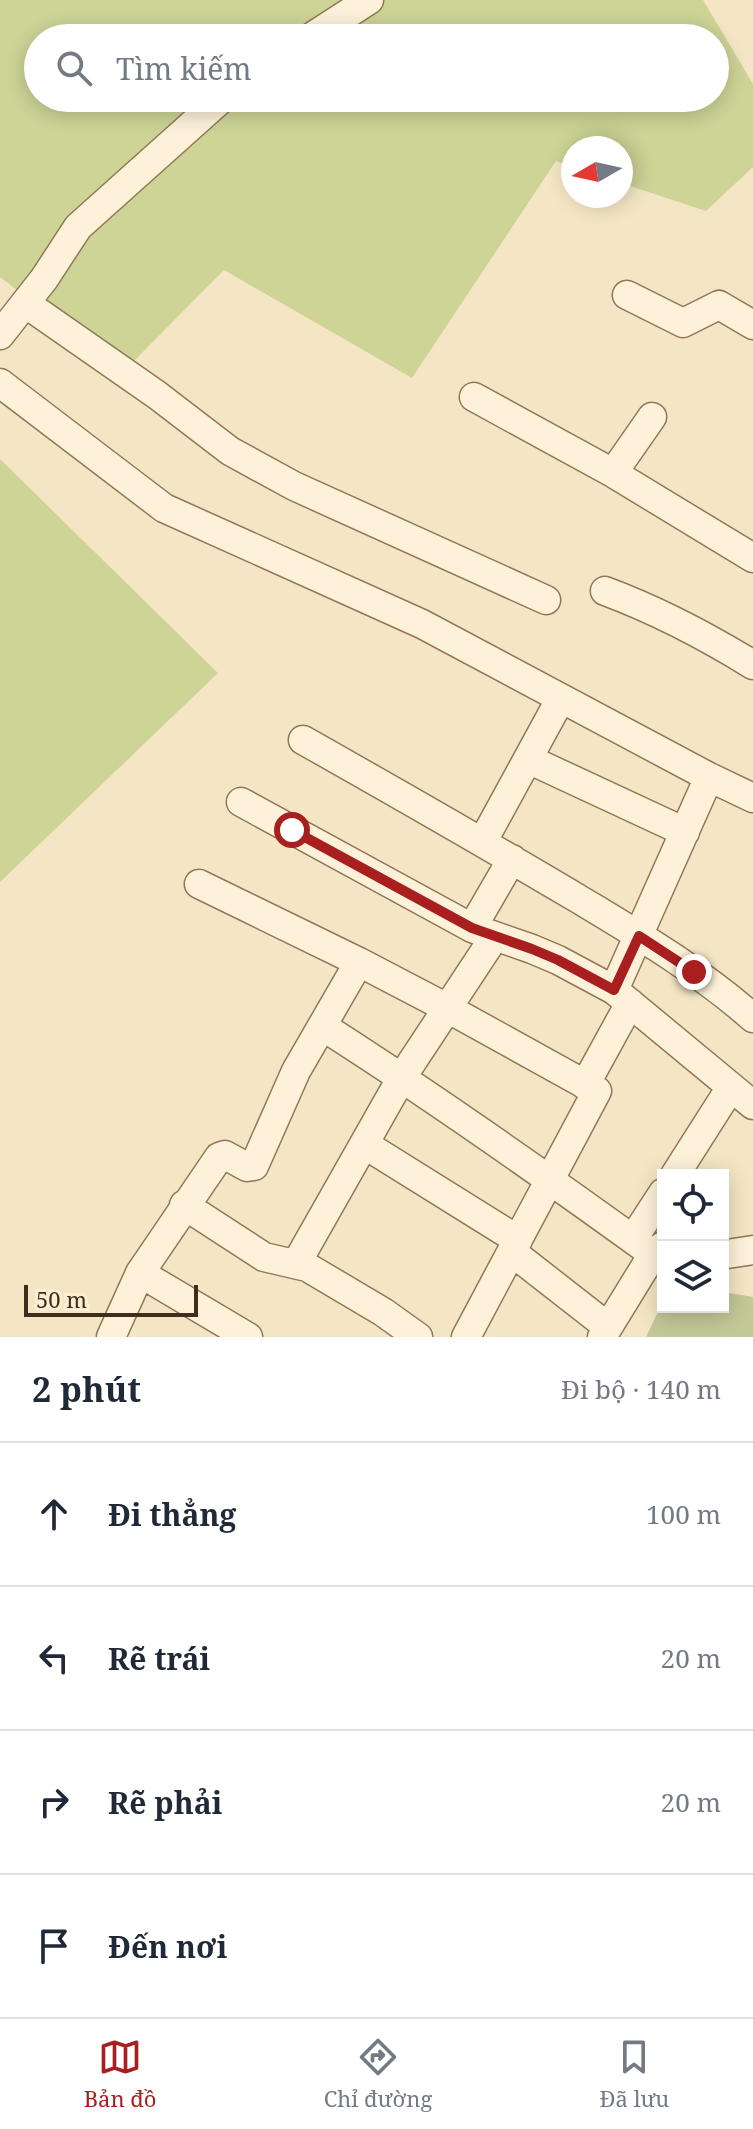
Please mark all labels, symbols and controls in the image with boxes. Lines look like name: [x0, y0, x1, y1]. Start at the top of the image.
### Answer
search box: [24, 24, 729, 112]
icon: search: [52, 46, 96, 90]
text: Tìm kiếm: [116, 48, 252, 89]
north arrow: [561, 136, 633, 208]
route start: [274, 812, 310, 848]
route end: [676, 954, 712, 990]
map controls: [657, 1169, 729, 1313]
button: locate: [657, 1169, 729, 1241]
button: layers: [657, 1241, 729, 1313]
scale bar: [24, 1281, 198, 1317]
text: 50 m: [36, 1284, 87, 1314]
text: 2 phút: [32, 1366, 141, 1412]
text: Đi bộ · 140 m: [561, 1371, 721, 1407]
icon: ahead: [32, 1492, 76, 1536]
text: Đi thẳng: [108, 1494, 236, 1535]
text: 100 m: [646, 1496, 721, 1532]
icon: left: [32, 1636, 76, 1680]
text: Rẽ trái: [108, 1638, 210, 1679]
text: 20 m: [661, 1640, 721, 1676]
icon: right: [32, 1780, 76, 1824]
text: Rẽ phải: [108, 1782, 222, 1823]
text: 20 m: [661, 1784, 721, 1820]
icon: arrive: [32, 1924, 76, 1968]
text: Đến nơi: [108, 1926, 227, 1967]
tab: Bản đồ: [84, 2035, 157, 2113]
tab: Chỉ đường: [324, 2035, 432, 2113]
tab: Đã lưu: [600, 2035, 669, 2113]

